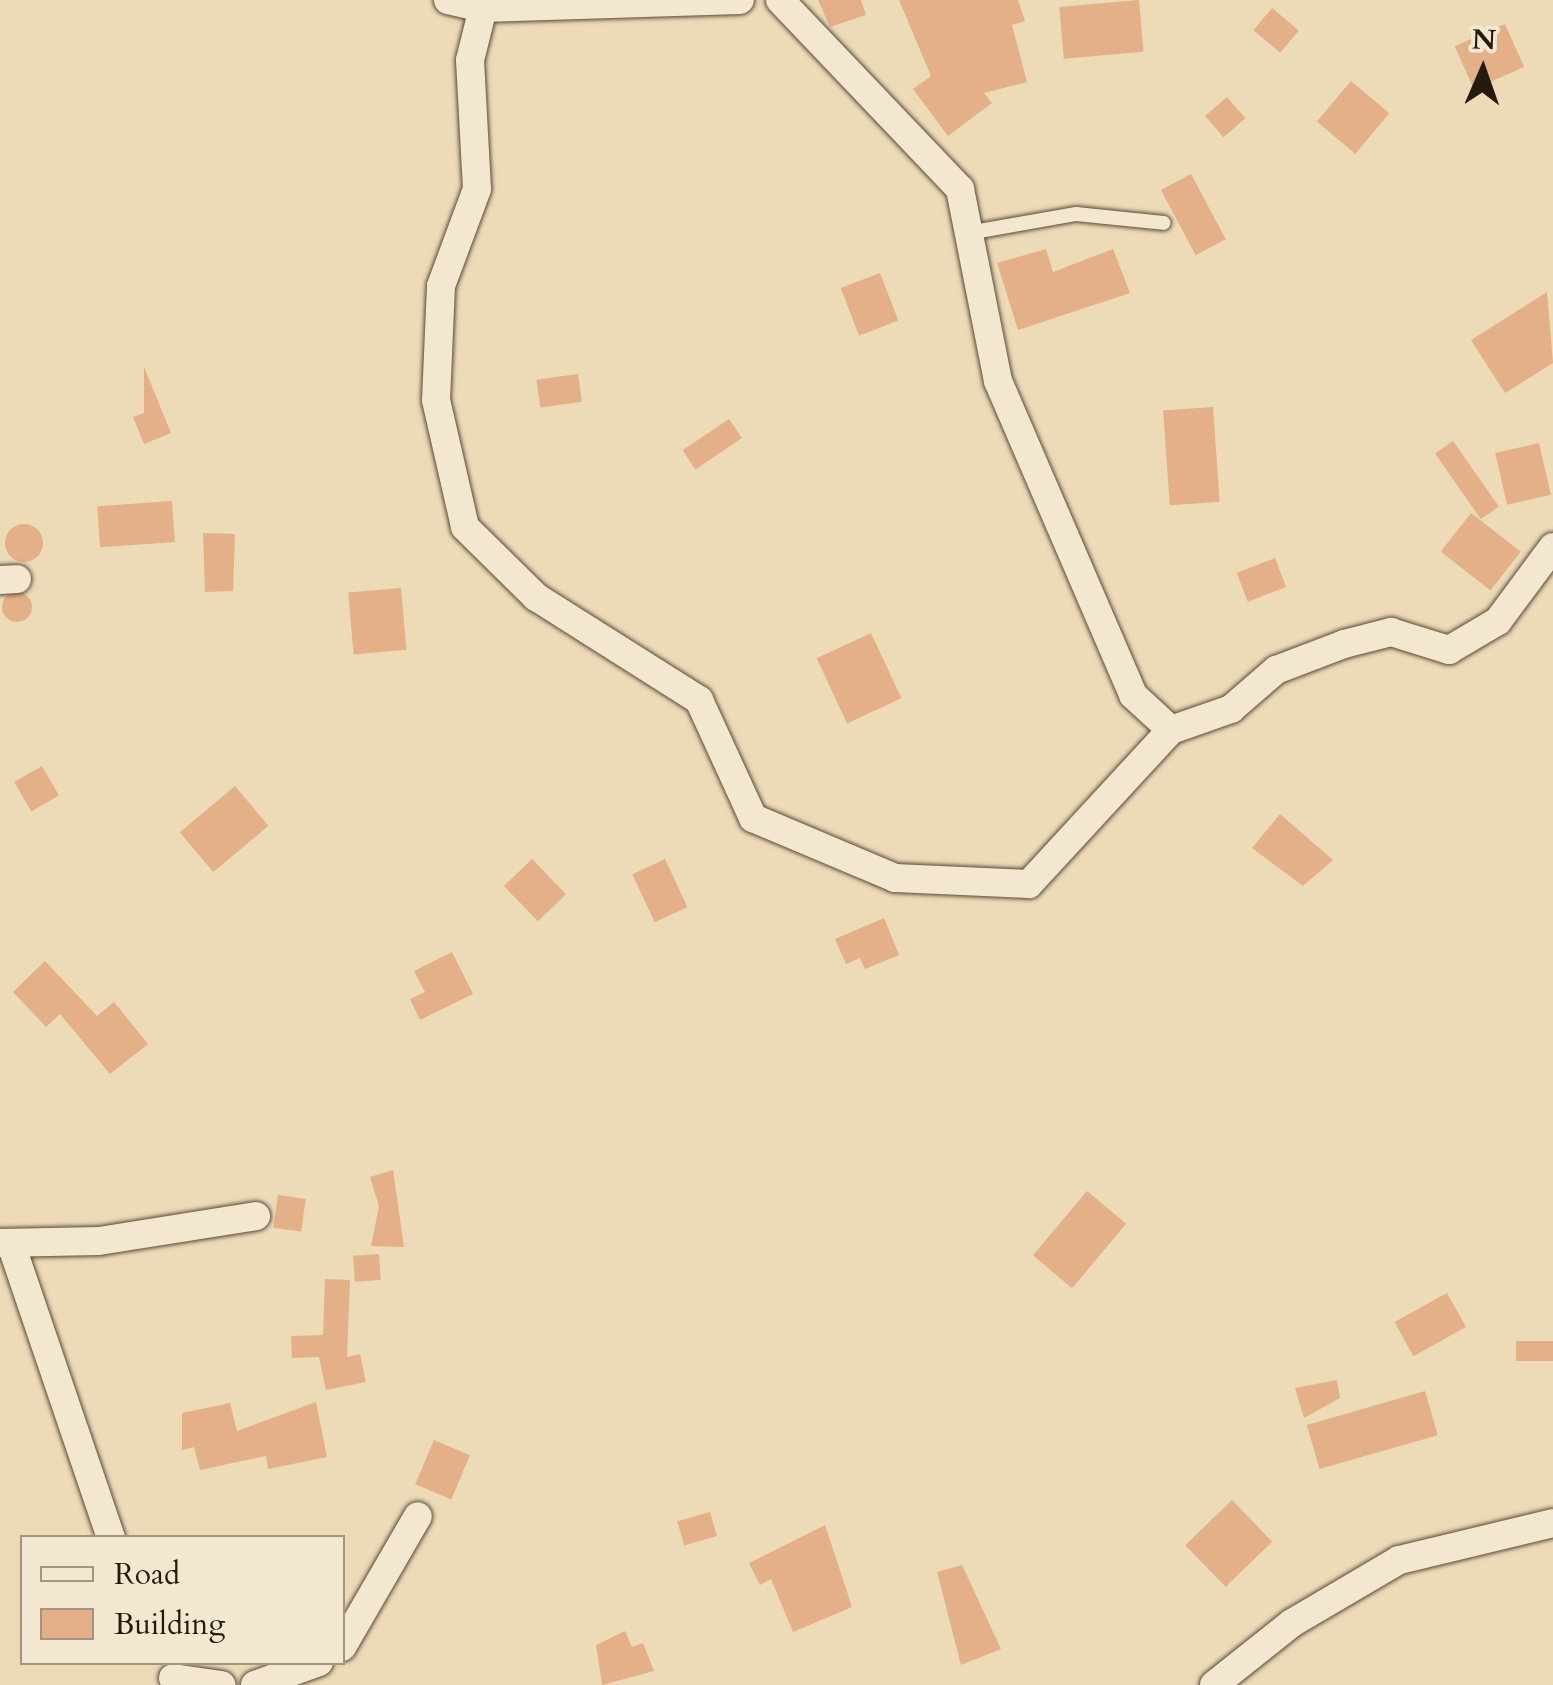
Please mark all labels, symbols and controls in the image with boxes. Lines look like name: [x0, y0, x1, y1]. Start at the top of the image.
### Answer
north arrow: [1433, 20, 1533, 120]
text: N: [1471, 21, 1497, 59]
legend: [20, 1535, 345, 1665]
text: Road: [114, 1554, 180, 1595]
text: Building: [114, 1604, 225, 1645]

